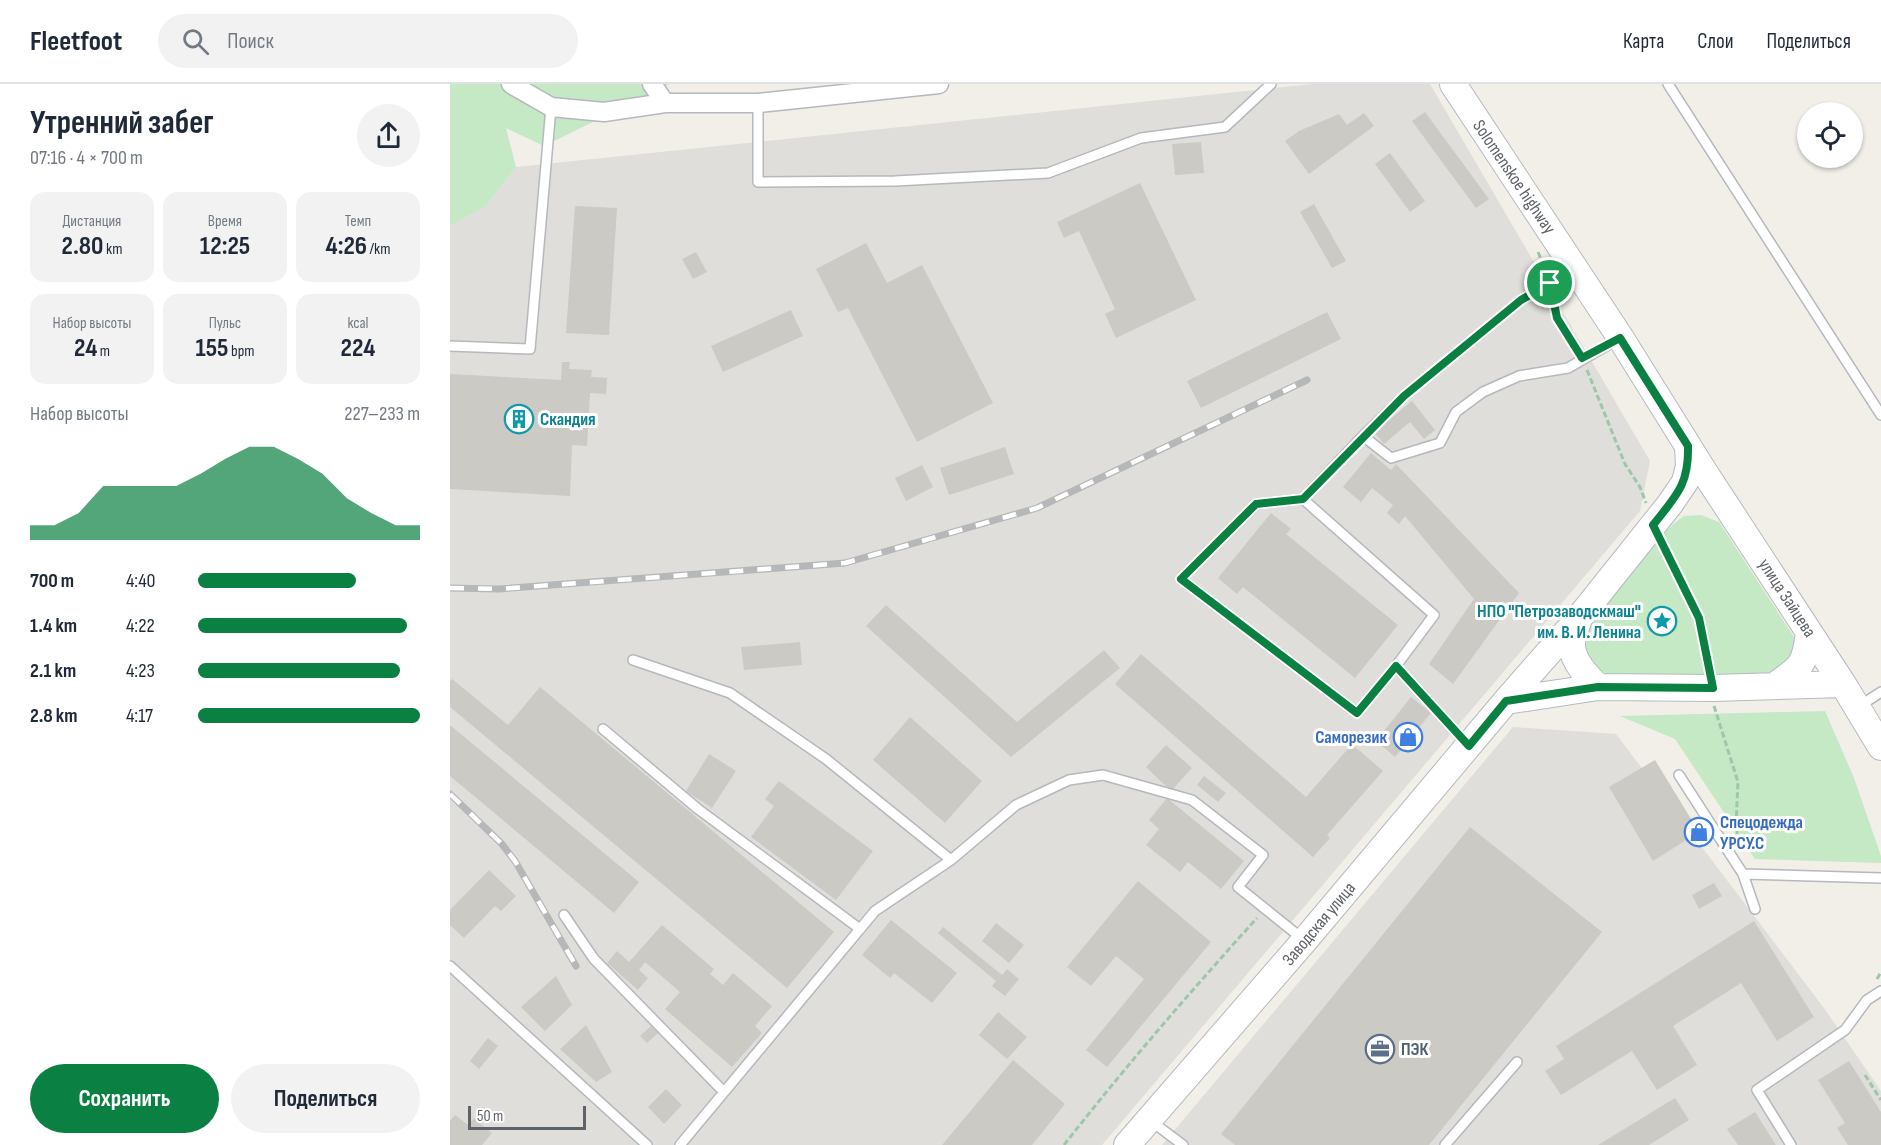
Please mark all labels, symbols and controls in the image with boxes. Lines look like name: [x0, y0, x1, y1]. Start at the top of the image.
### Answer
search box: [158, 14, 578, 68]
text: Fleetfoot: [30, 25, 122, 58]
icon: search: [179, 25, 212, 58]
text: Поиск: [227, 28, 274, 55]
text: Карта: [1623, 29, 1664, 54]
text: Слои: [1697, 29, 1733, 54]
text: Поделиться: [1766, 29, 1851, 54]
map controls: [1797, 102, 1863, 168]
button: locate: [1797, 102, 1863, 168]
text: Утренний забег: [30, 103, 214, 143]
button: share: [357, 104, 420, 167]
street label: Solomenskoe highway: [1468, 116, 1560, 238]
text: 07:16 · 4 × 700 m: [30, 146, 143, 170]
text: Дистанция: [63, 212, 121, 231]
text: Время: [208, 212, 242, 231]
text: Темп: [345, 212, 371, 231]
text: 2.80: [62, 231, 103, 262]
text: 12:25: [200, 231, 250, 262]
text: 4:26: [326, 231, 367, 262]
text: km: [103, 240, 122, 259]
text: /km: [367, 240, 390, 259]
pin: [1524, 257, 1575, 308]
icon: arrive: [1533, 266, 1566, 299]
text: Набор высоты: [53, 314, 131, 333]
text: Пульс: [209, 314, 241, 333]
text: kcal: [347, 314, 369, 333]
text: 24: [74, 333, 97, 364]
text: 155: [195, 333, 228, 364]
text: 224: [341, 333, 375, 364]
text: m: [97, 342, 110, 361]
text: bpm: [228, 342, 255, 361]
text: Набор высоты: [30, 402, 129, 426]
text: 227–233 m: [344, 402, 420, 426]
building icon: Скандия: [503, 403, 535, 435]
place label: Скандия: [540, 409, 596, 430]
street label: улица Зайцева: [1754, 555, 1820, 641]
text: 700 m: [30, 569, 74, 593]
text: 4:40: [126, 569, 155, 593]
place label: НПО "Петрозаводскмаш" им. В. И. Ленина: [1477, 601, 1641, 643]
place icon: НПО "Петрозаводскмаш" им. В. И. Ленина: [1646, 605, 1678, 637]
text: 1.4 km: [30, 614, 77, 638]
text: 4:22: [126, 614, 155, 638]
text: 2.1 km: [30, 659, 76, 683]
text: 4:23: [126, 659, 155, 683]
text: 2.8 km: [30, 704, 78, 728]
text: 4:17: [126, 704, 153, 728]
shop icon: Саморезик: [1392, 721, 1424, 753]
place label: Саморезик: [1315, 727, 1387, 748]
place label: Спецодежда УРСУ.С: [1720, 812, 1803, 854]
shop icon: Спецодежда УРСУ.С: [1683, 816, 1715, 848]
street label: Заводская улица: [1278, 878, 1360, 970]
office icon: ПЭК: [1364, 1033, 1396, 1065]
place label: ПЭК: [1401, 1039, 1428, 1060]
button: Сохранить: [30, 1064, 219, 1133]
button: Поделиться: [231, 1064, 420, 1133]
scale bar: [468, 1103, 586, 1130]
text: 50 m: [477, 1107, 503, 1126]

